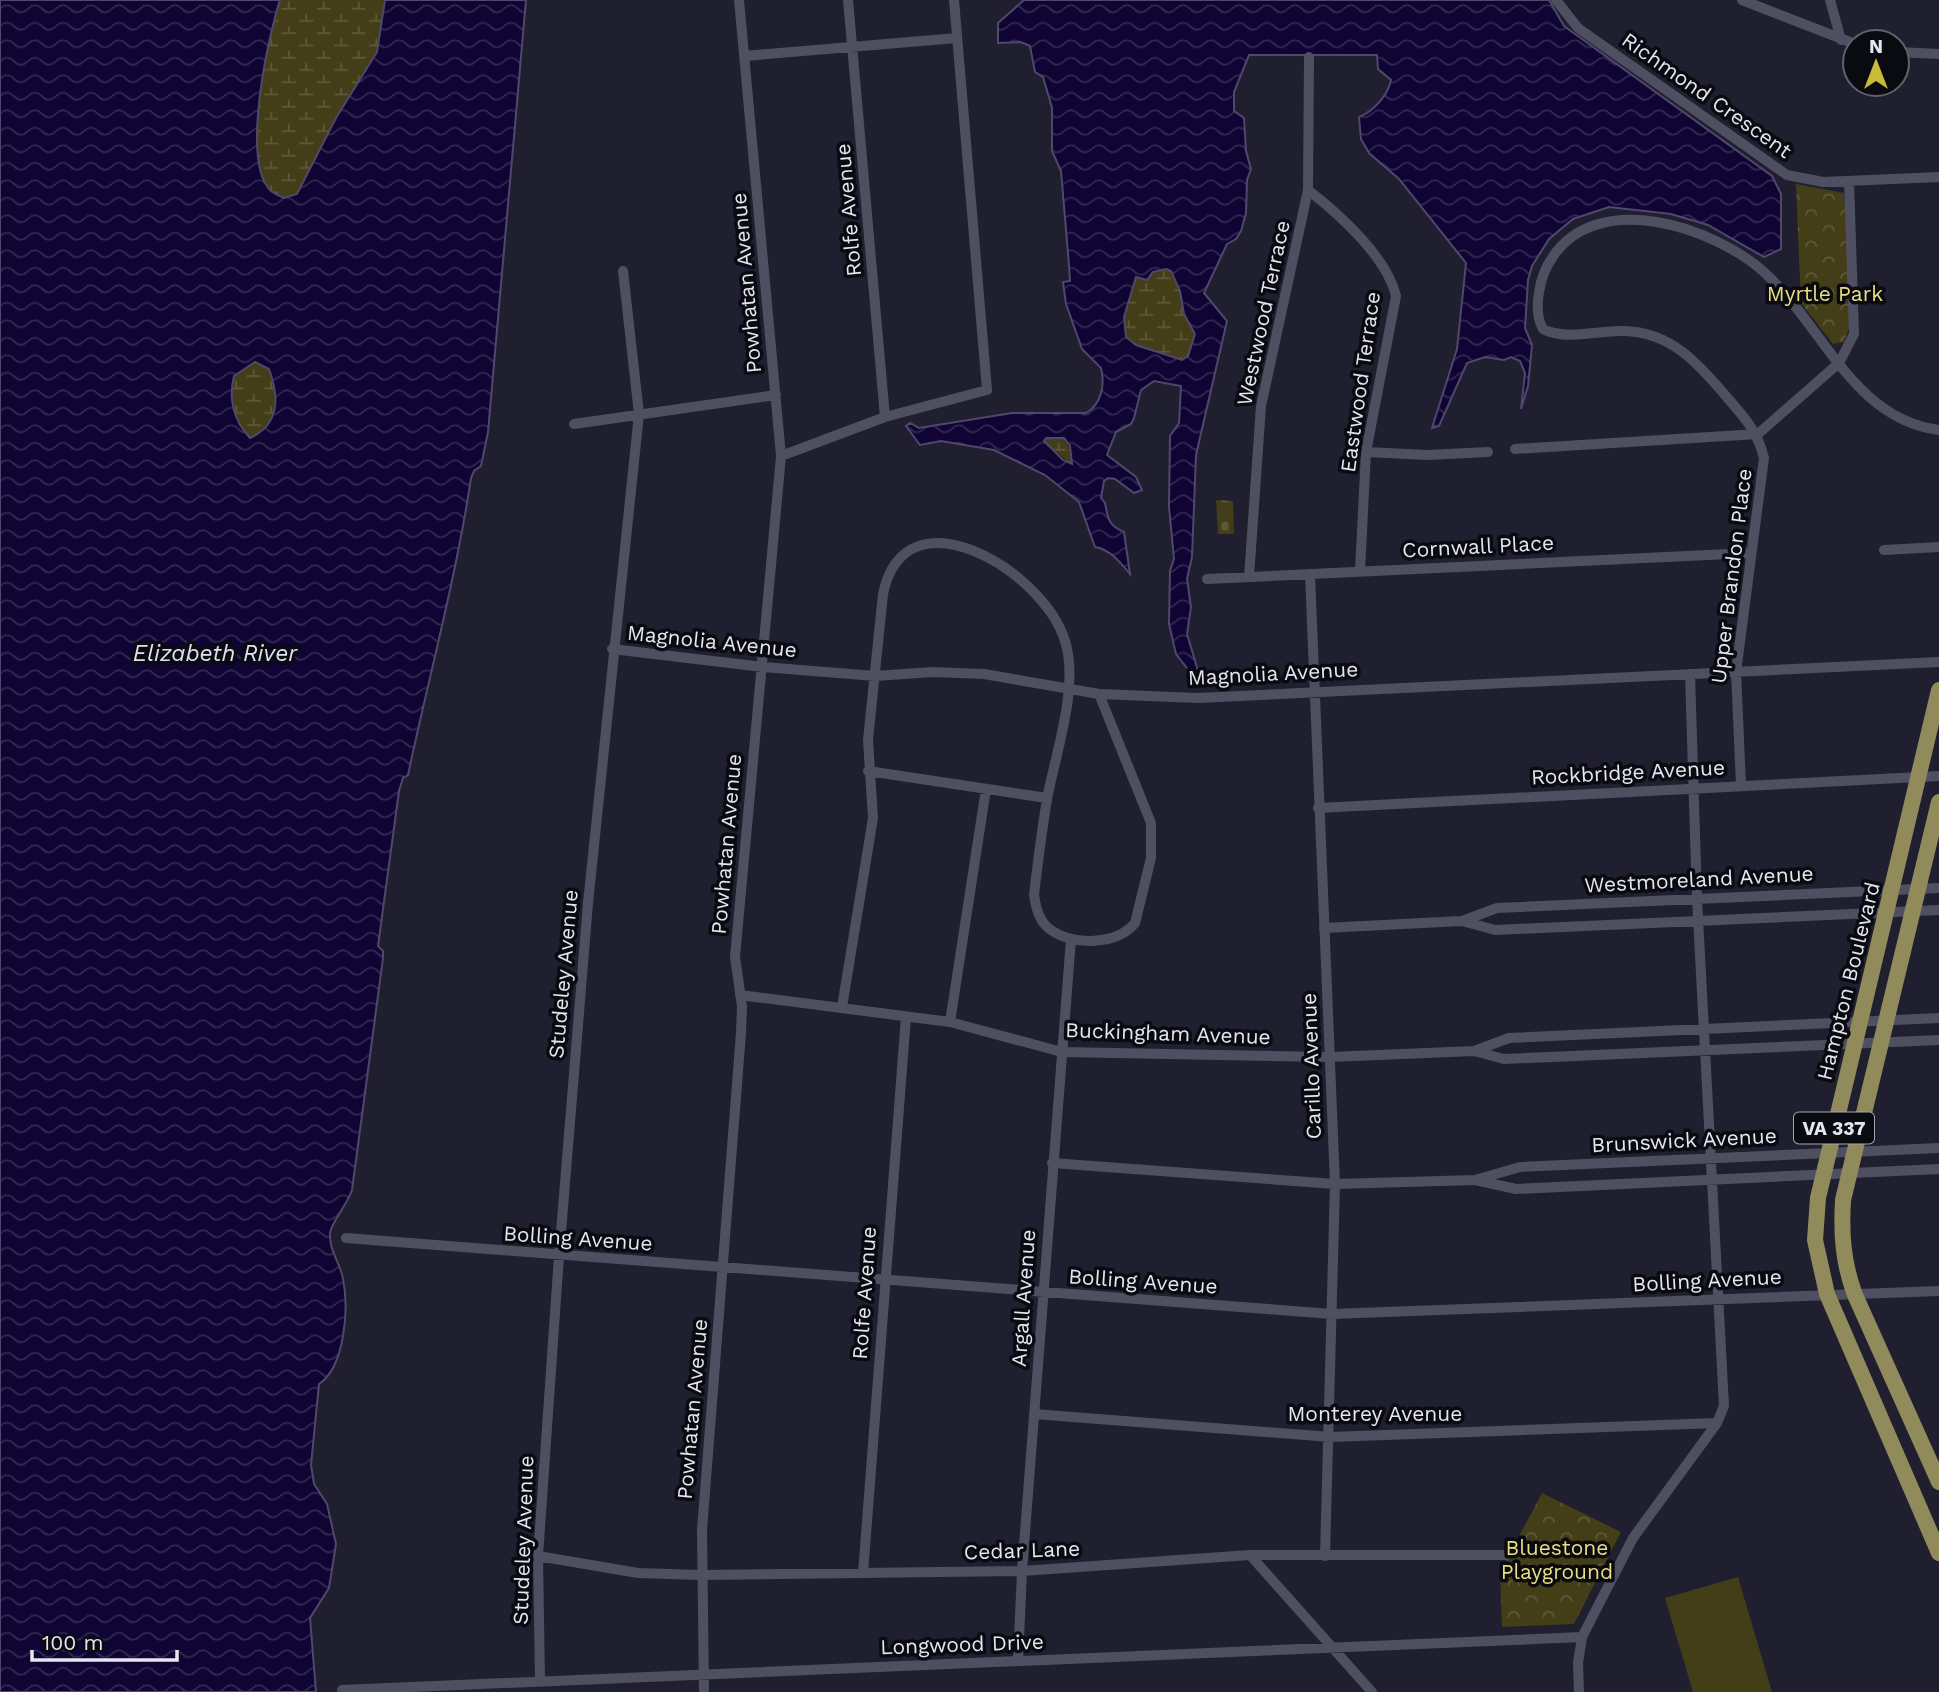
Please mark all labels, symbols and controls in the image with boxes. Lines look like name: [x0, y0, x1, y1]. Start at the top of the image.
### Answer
street label: Richmond Crescent: [1617, 27, 1797, 163]
north arrow: [1841, 28, 1911, 98]
text: N: [1869, 35, 1883, 58]
street label: Rolfe Avenue: [830, 143, 866, 277]
street label: Powhatan Avenue: [726, 192, 766, 374]
street label: Westwood Terrace: [1231, 218, 1295, 408]
park label: Myrtle Park: [1767, 281, 1883, 306]
street label: Eastwood Terrace: [1335, 290, 1385, 474]
street label: Upper Brandon Place: [1705, 467, 1757, 685]
street label: Cornwall Place: [1401, 530, 1555, 562]
street label: Magnolia Avenue: [626, 620, 798, 662]
water label: Elizabeth River: [133, 640, 298, 667]
street label: Magnolia Avenue: [1187, 656, 1359, 690]
street label: Powhatan Avenue: [706, 753, 746, 935]
street label: Rockbridge Avenue: [1530, 754, 1726, 790]
street label: Westmoreland Avenue: [1584, 861, 1814, 897]
street label: Hampton Boulevard: [1811, 879, 1885, 1083]
street label: Studeley Avenue: [543, 889, 583, 1059]
street label: Carillo Avenue: [1296, 992, 1326, 1140]
street label: Buckingham Avenue: [1065, 1017, 1271, 1049]
road number: VA 337: [1794, 1112, 1874, 1144]
street label: Brunswick Avenue: [1591, 1123, 1777, 1157]
street label: Bolling Avenue: [503, 1220, 653, 1256]
street label: Rolfe Avenue: [847, 1226, 881, 1360]
street label: Argall Avenue: [1006, 1228, 1040, 1368]
street label: Bolling Avenue: [1068, 1263, 1218, 1299]
street label: Bolling Avenue: [1632, 1264, 1782, 1296]
street label: Powhatan Avenue: [672, 1318, 712, 1500]
street label: Monterey Avenue: [1288, 1401, 1462, 1426]
street label: Studeley Avenue: [508, 1455, 538, 1625]
street label: Cedar Lane: [963, 1535, 1081, 1565]
park label: Bluestone Playground: [1501, 1535, 1613, 1584]
scale bar: [32, 1618, 177, 1662]
street label: Longwood Drive: [880, 1629, 1044, 1659]
text: 100 m: [42, 1630, 104, 1655]

